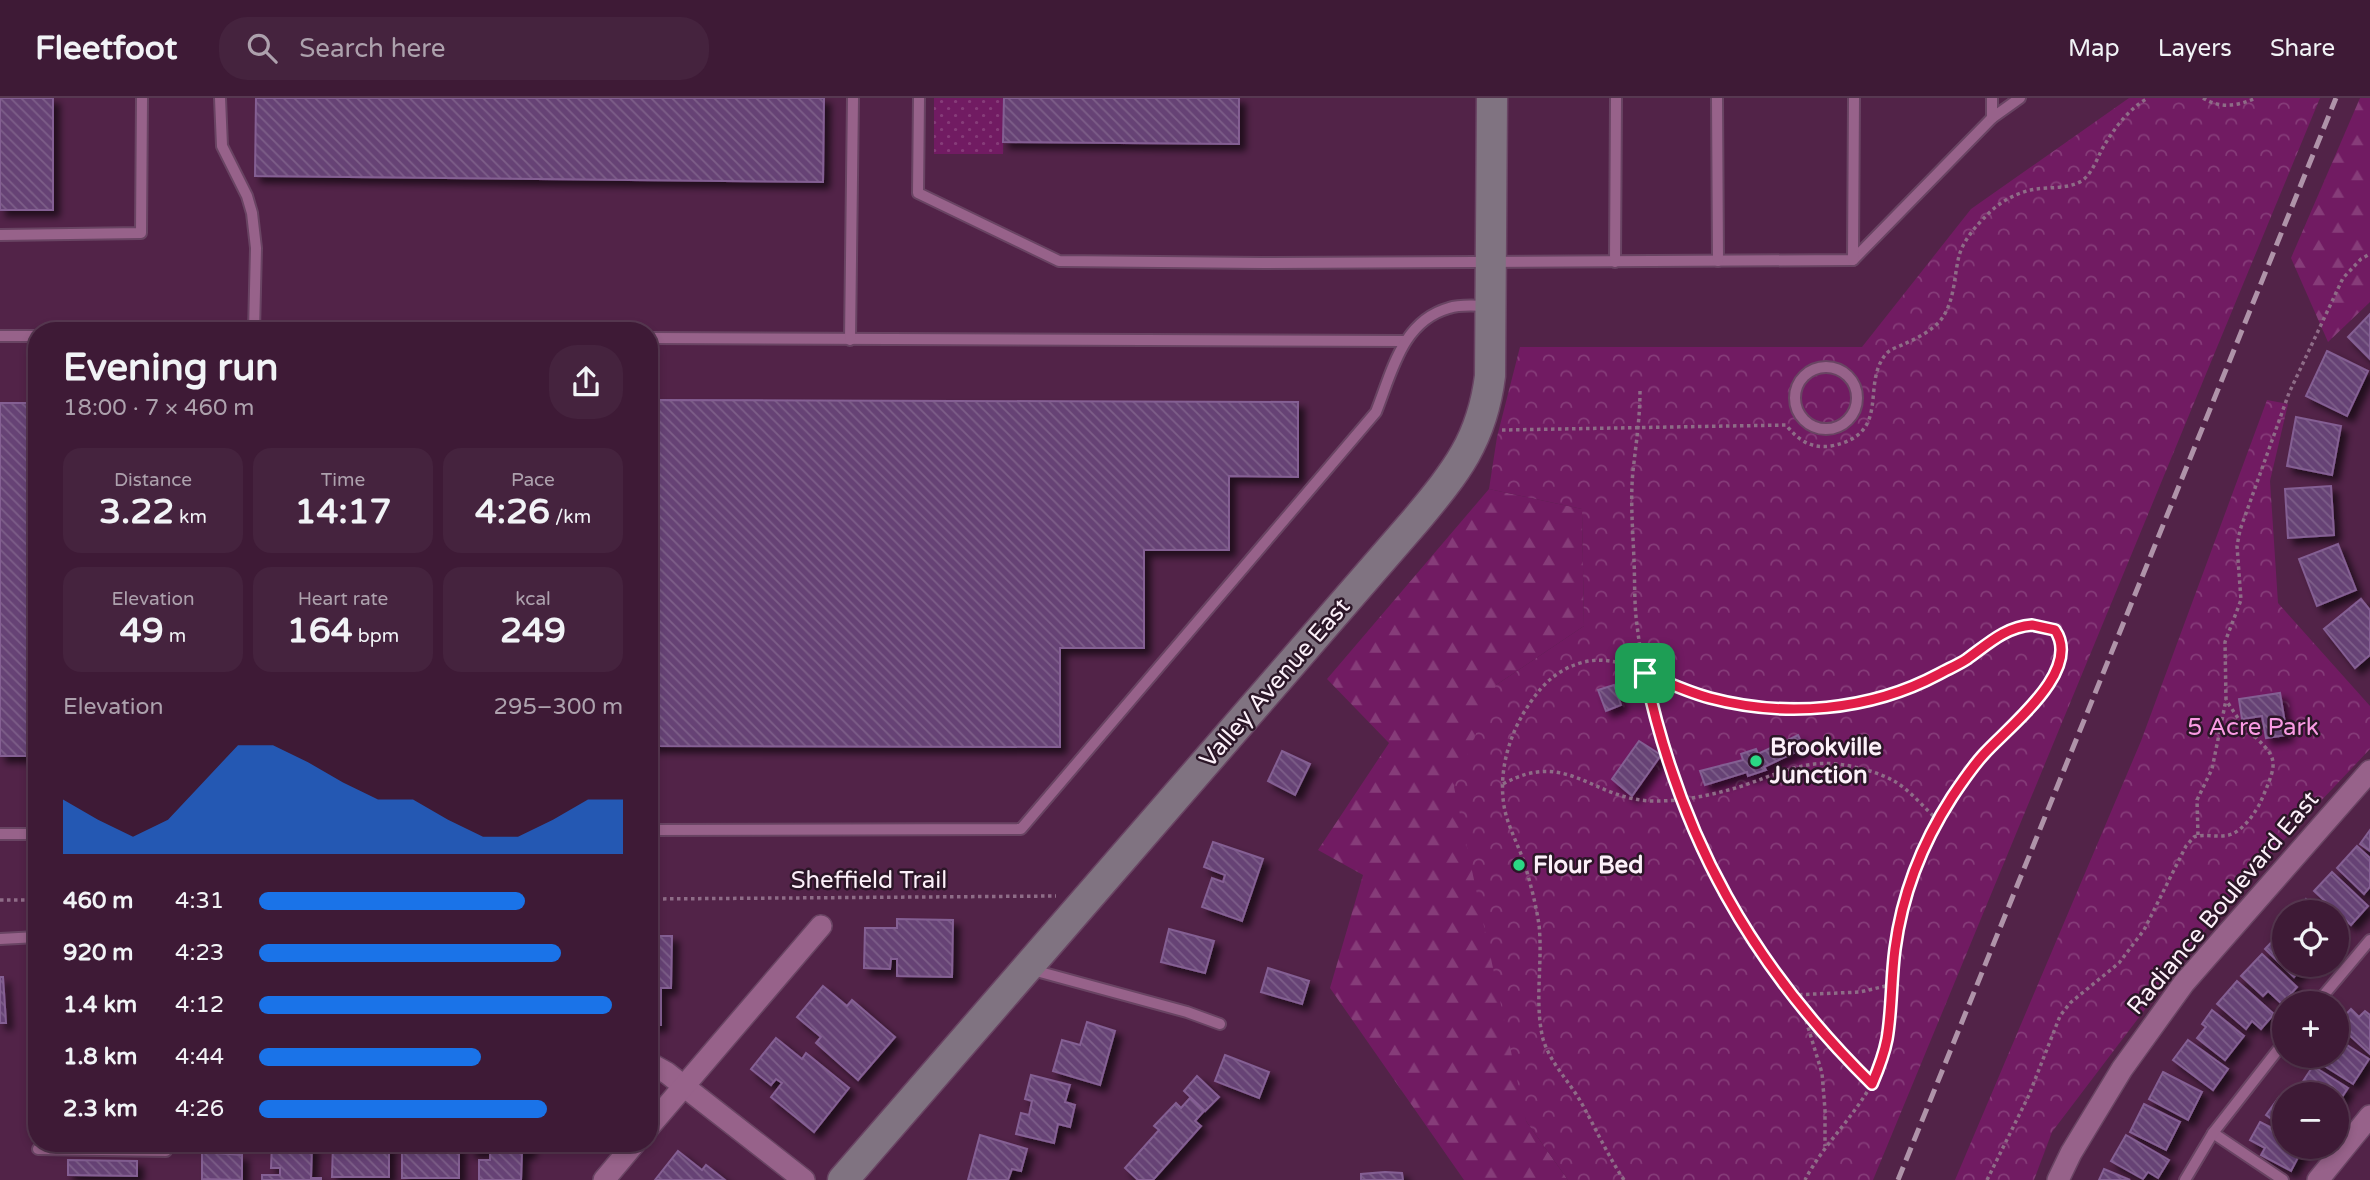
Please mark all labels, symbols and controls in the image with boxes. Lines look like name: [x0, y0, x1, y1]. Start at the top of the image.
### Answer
search box: [219, 17, 709, 80]
text: Fleetfoot: [35, 29, 177, 68]
icon: search: [243, 29, 281, 67]
text: Search here: [299, 33, 445, 64]
text: Map: [2068, 34, 2120, 63]
text: Layers: [2158, 34, 2232, 63]
text: Share: [2270, 34, 2335, 63]
text: Evening run: [63, 345, 278, 391]
button: share: [549, 345, 623, 419]
text: 18:00 · 7 × 460 m: [63, 394, 254, 422]
text: Distance: [114, 469, 192, 491]
text: Time: [321, 469, 365, 491]
text: Pace: [511, 469, 555, 491]
text: 3.22: [99, 491, 174, 533]
text: 14:17: [294, 491, 392, 533]
text: 4:26: [475, 491, 550, 533]
text: km: [174, 506, 207, 528]
text: /km: [550, 506, 591, 528]
text: Elevation: [111, 588, 195, 610]
text: Heart rate: [298, 588, 388, 610]
text: kcal: [515, 588, 551, 610]
street label: Valley Avenue East: [1194, 592, 1356, 774]
text: 49: [120, 610, 164, 652]
text: 164: [287, 610, 353, 652]
text: 249: [500, 610, 566, 652]
text: m: [164, 625, 186, 647]
text: bpm: [353, 625, 399, 647]
pin: [1615, 643, 1675, 703]
icon: arrive: [1626, 654, 1664, 692]
text: Elevation: [63, 693, 164, 721]
text: 295–300 m: [494, 693, 623, 721]
park label: 5 Acre Park: [2187, 713, 2319, 742]
place label: Brookville Junction: [1769, 733, 1882, 790]
marker: Brookville Junction: [1748, 753, 1764, 769]
street label: Radiance Boulevard East: [2121, 785, 2325, 1021]
place label: Flour Bed: [1533, 851, 1643, 880]
marker: Flour Bed: [1511, 857, 1527, 873]
street label: Sheffield Trail: [791, 866, 947, 895]
text: 460 m: [63, 887, 133, 915]
text: 4:31: [175, 887, 224, 915]
map controls: [2272, 900, 2349, 1159]
button: locate: [2272, 900, 2349, 977]
text: 920 m: [63, 939, 133, 967]
text: 4:23: [175, 939, 224, 967]
text: 1.4 km: [63, 991, 137, 1019]
text: 4:12: [175, 991, 224, 1019]
button: +: [2272, 991, 2349, 1068]
text: 1.8 km: [63, 1043, 137, 1071]
text: 4:44: [175, 1043, 224, 1071]
button: −: [2272, 1082, 2349, 1159]
text: 2.3 km: [63, 1095, 138, 1123]
text: 4:26: [175, 1095, 224, 1123]

